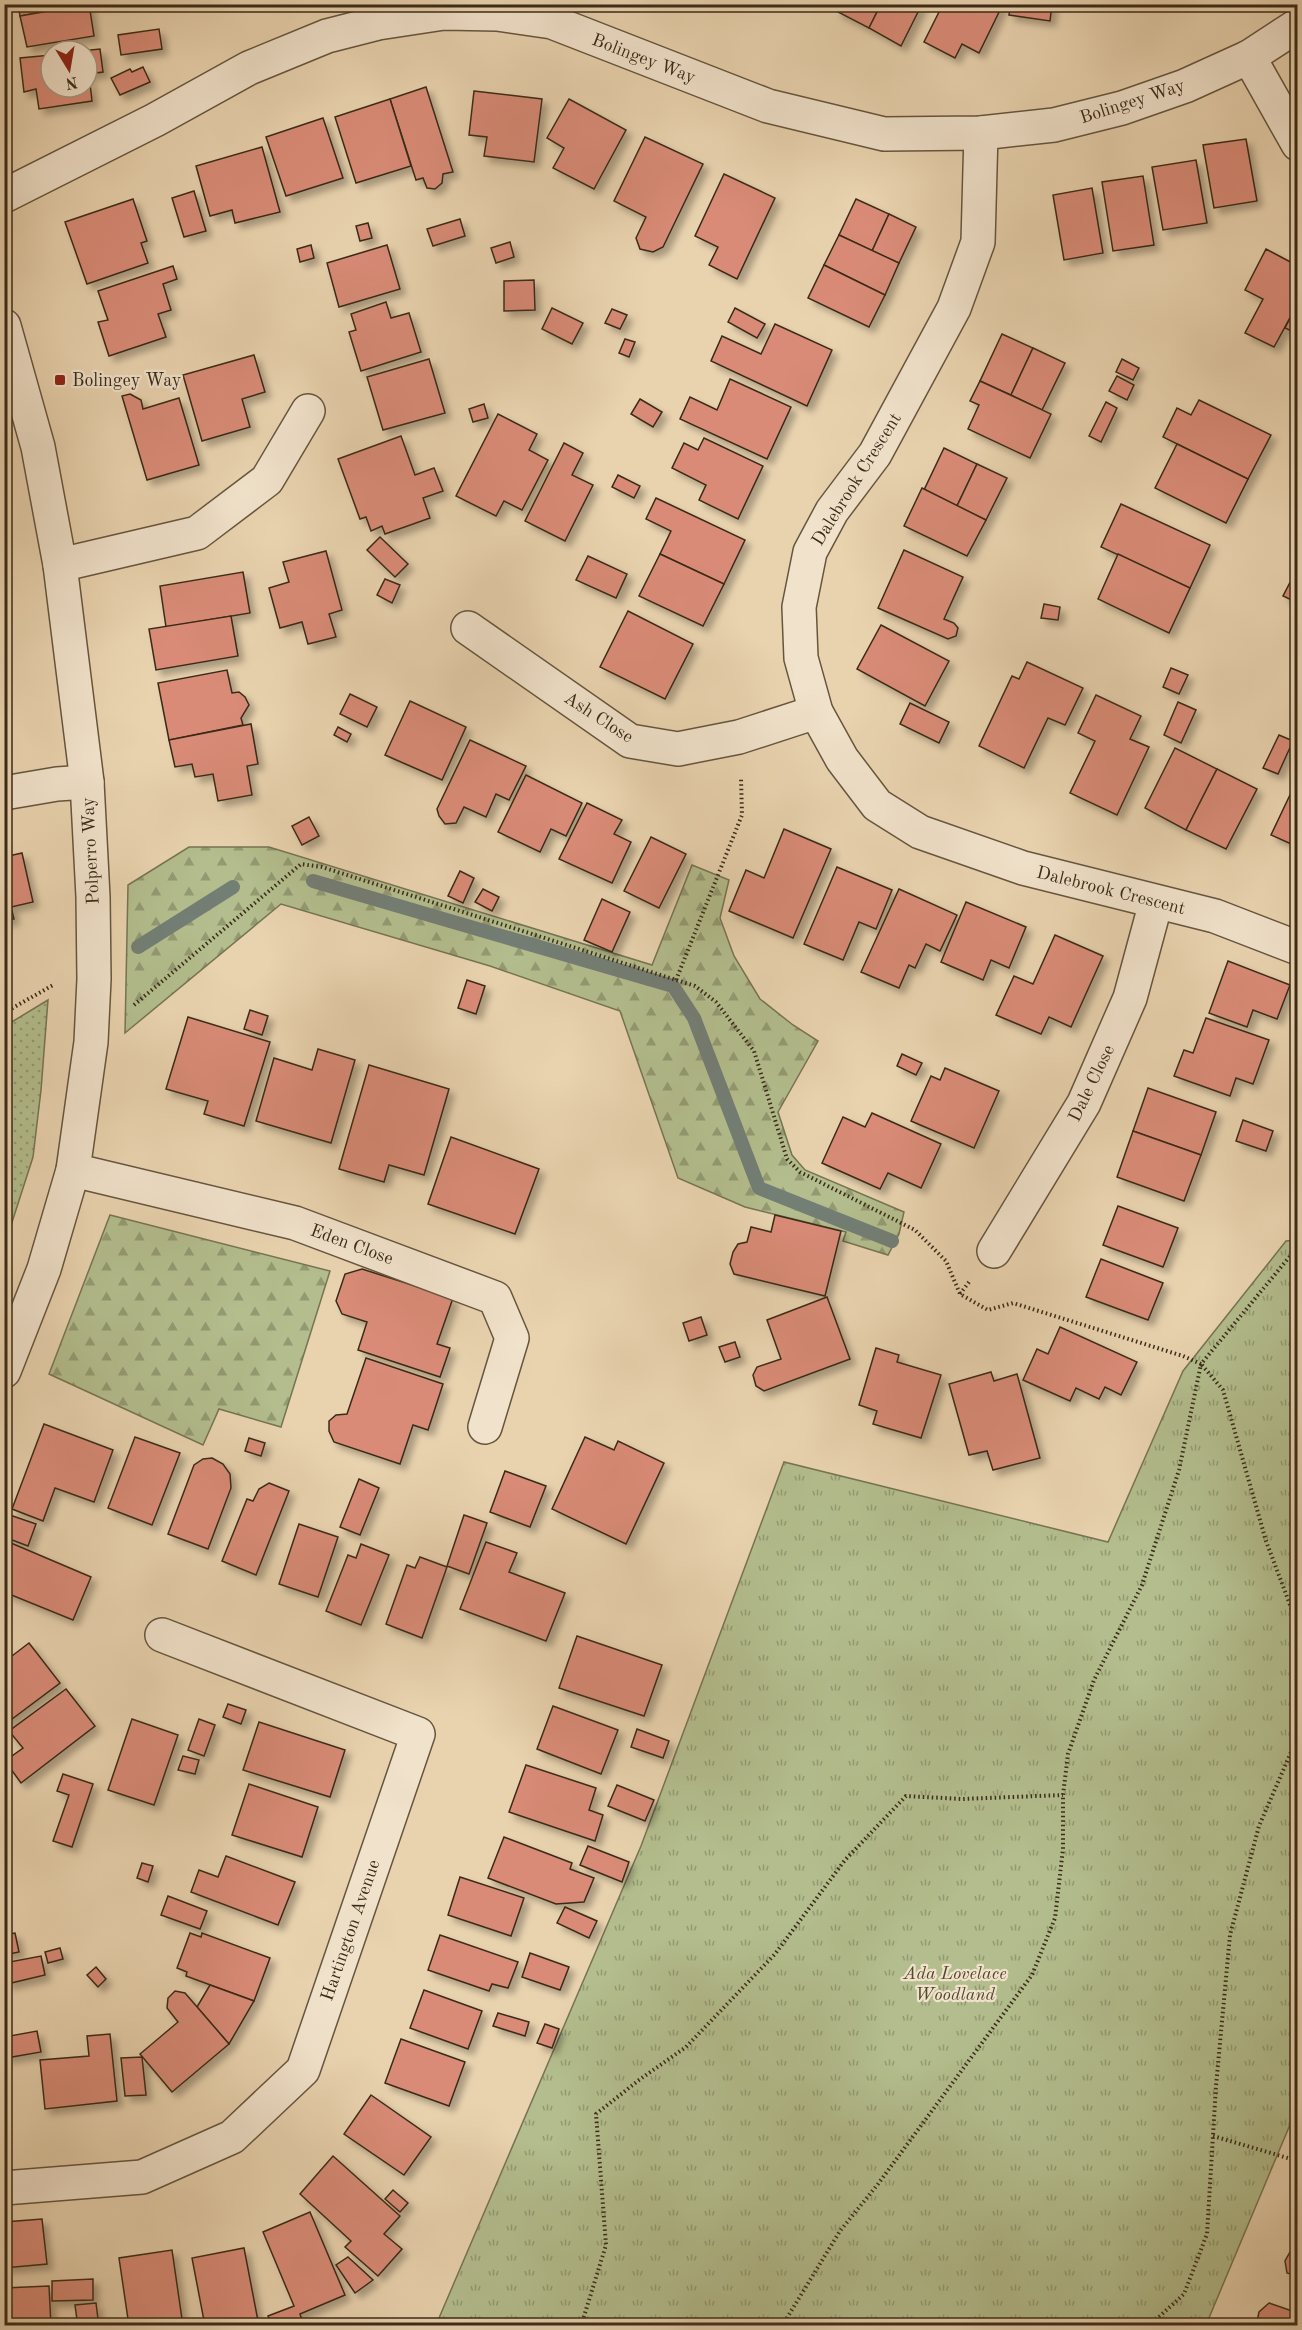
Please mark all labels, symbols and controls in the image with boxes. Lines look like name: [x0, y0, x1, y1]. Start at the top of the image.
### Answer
street label: Bolingey Way: [589, 31, 698, 87]
north arrow: [39, 39, 99, 99]
text: N: [63, 73, 79, 91]
street label: Bolingey Way: [1078, 76, 1187, 127]
place label: Bolingey Way: [72, 372, 182, 390]
marker: Bolingey Way: [53, 373, 67, 387]
street label: Dalebrook Crescent: [809, 410, 905, 549]
street label: Ash Close: [561, 689, 636, 747]
street label: Polperro Way: [79, 796, 103, 905]
street label: Dalebrook Crescent: [1035, 864, 1187, 918]
street label: Dale Close: [1066, 1042, 1118, 1125]
street label: Eden Close: [308, 1222, 396, 1268]
street label: Hartington Avenue: [318, 1857, 384, 2003]
park label: Ada Lovelace Woodland: [902, 1965, 1007, 2004]

